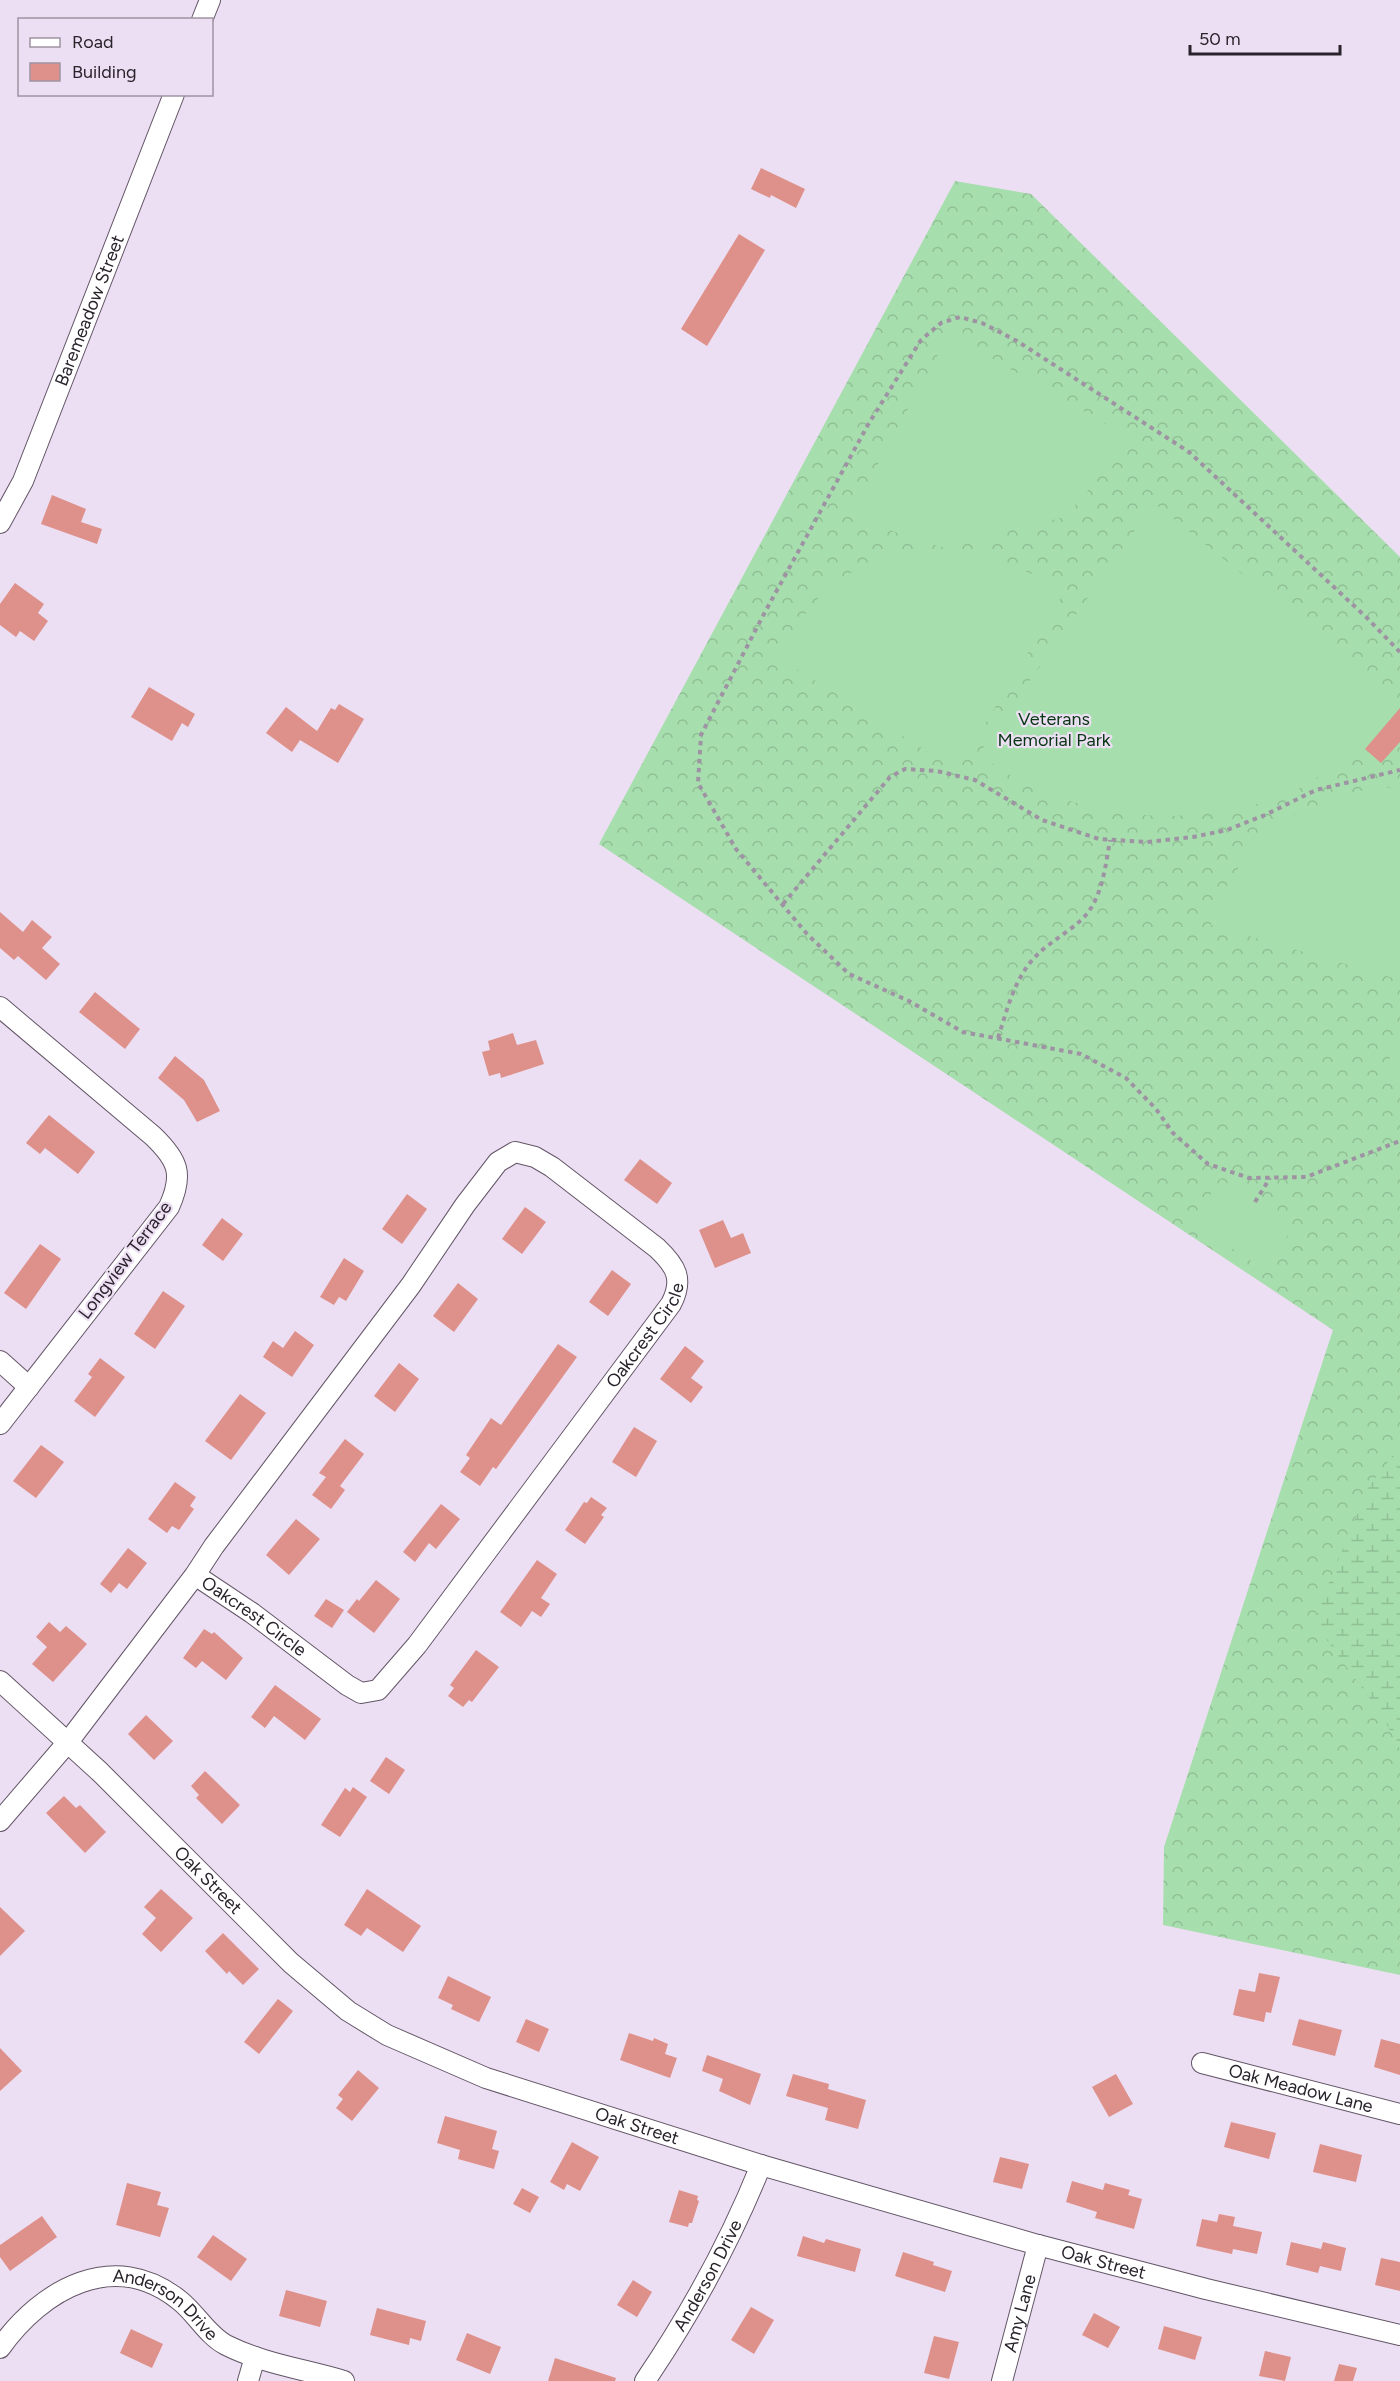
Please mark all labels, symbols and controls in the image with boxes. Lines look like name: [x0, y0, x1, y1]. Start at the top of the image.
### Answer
legend: [18, 18, 213, 96]
scale bar: [1190, 18, 1340, 56]
text: 50 m: [1199, 28, 1241, 50]
text: Road: [72, 31, 113, 53]
text: Building: [72, 61, 137, 83]
street label: Baremeadow Street: [50, 232, 129, 389]
park label: Veterans Memorial Park: [998, 708, 1111, 751]
street label: Longview Terrace: [74, 1197, 177, 1323]
street label: Oakcrest Circle: [601, 1281, 689, 1392]
street label: Oakcrest Circle: [197, 1571, 311, 1661]
street label: Oak Street: [170, 1842, 247, 1919]
street label: Oak Meadow Lane: [1226, 2059, 1376, 2118]
street label: Oak Street: [592, 2102, 682, 2149]
street label: Anderson Drive: [669, 2216, 747, 2335]
street label: Oak Street: [1059, 2241, 1148, 2284]
street label: Anderson Drive: [112, 2265, 223, 2345]
street label: Amy Lane: [999, 2272, 1041, 2355]

